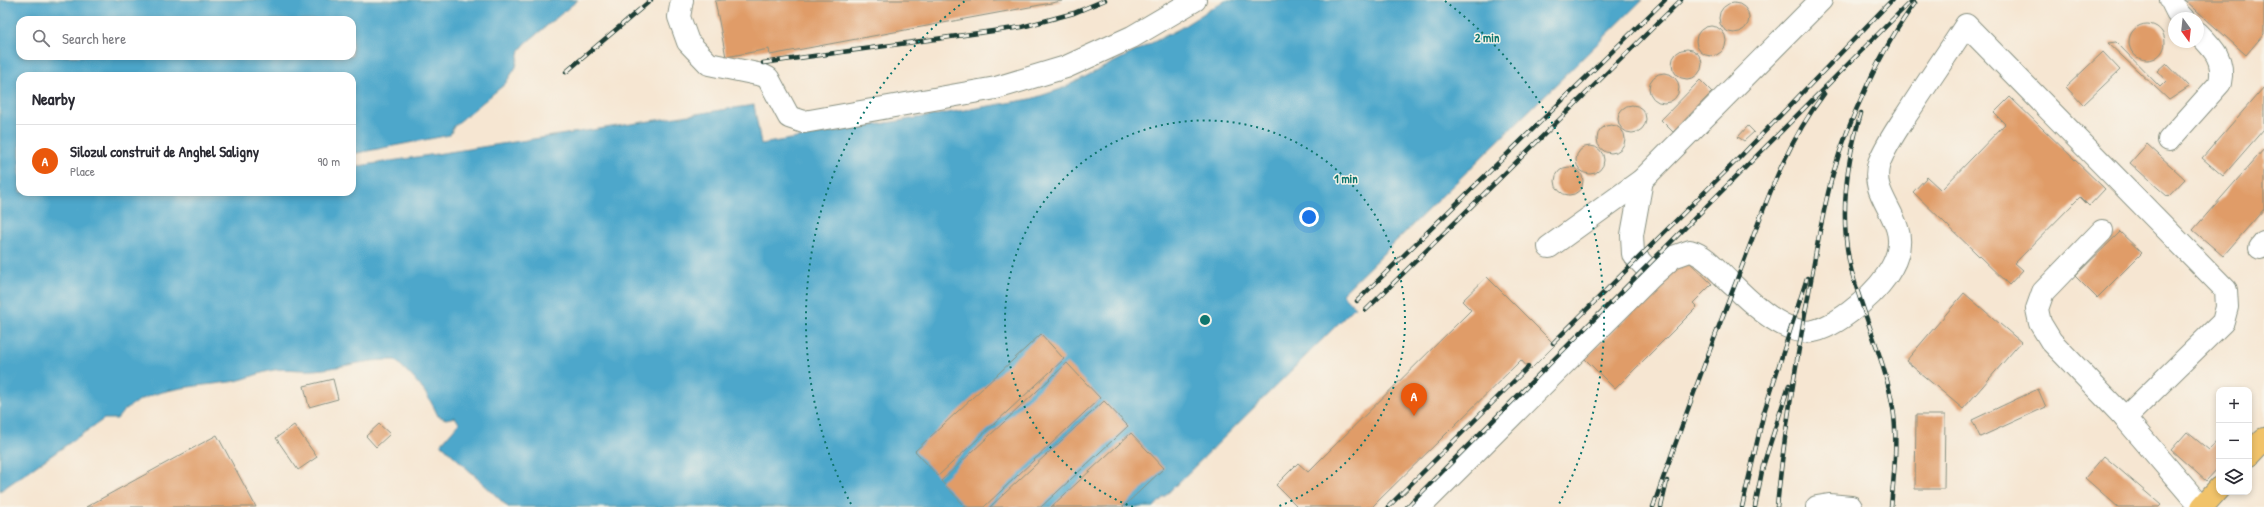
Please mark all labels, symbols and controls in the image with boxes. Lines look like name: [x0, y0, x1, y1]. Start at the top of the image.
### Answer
north arrow: [2168, 12, 2204, 48]
search box: [16, 16, 356, 60]
icon: search: [30, 27, 52, 49]
text: Search here: [62, 28, 126, 49]
text: 2 min: [1475, 29, 1500, 46]
text: Nearby: [32, 87, 75, 110]
text: Silozul construit de Anghel Saligny: [70, 141, 259, 162]
text: A: [42, 152, 48, 170]
text: 90 m: [318, 152, 340, 170]
text: Place: [70, 162, 95, 180]
text: 1 min: [1334, 170, 1358, 187]
your location: [1299, 207, 1319, 227]
centre of rings: [1198, 313, 1212, 327]
pin: A: [1401, 383, 1427, 416]
map controls: [2216, 387, 2252, 495]
button: +: [2216, 387, 2252, 423]
button: −: [2216, 423, 2252, 459]
button: layers: [2216, 459, 2252, 495]

